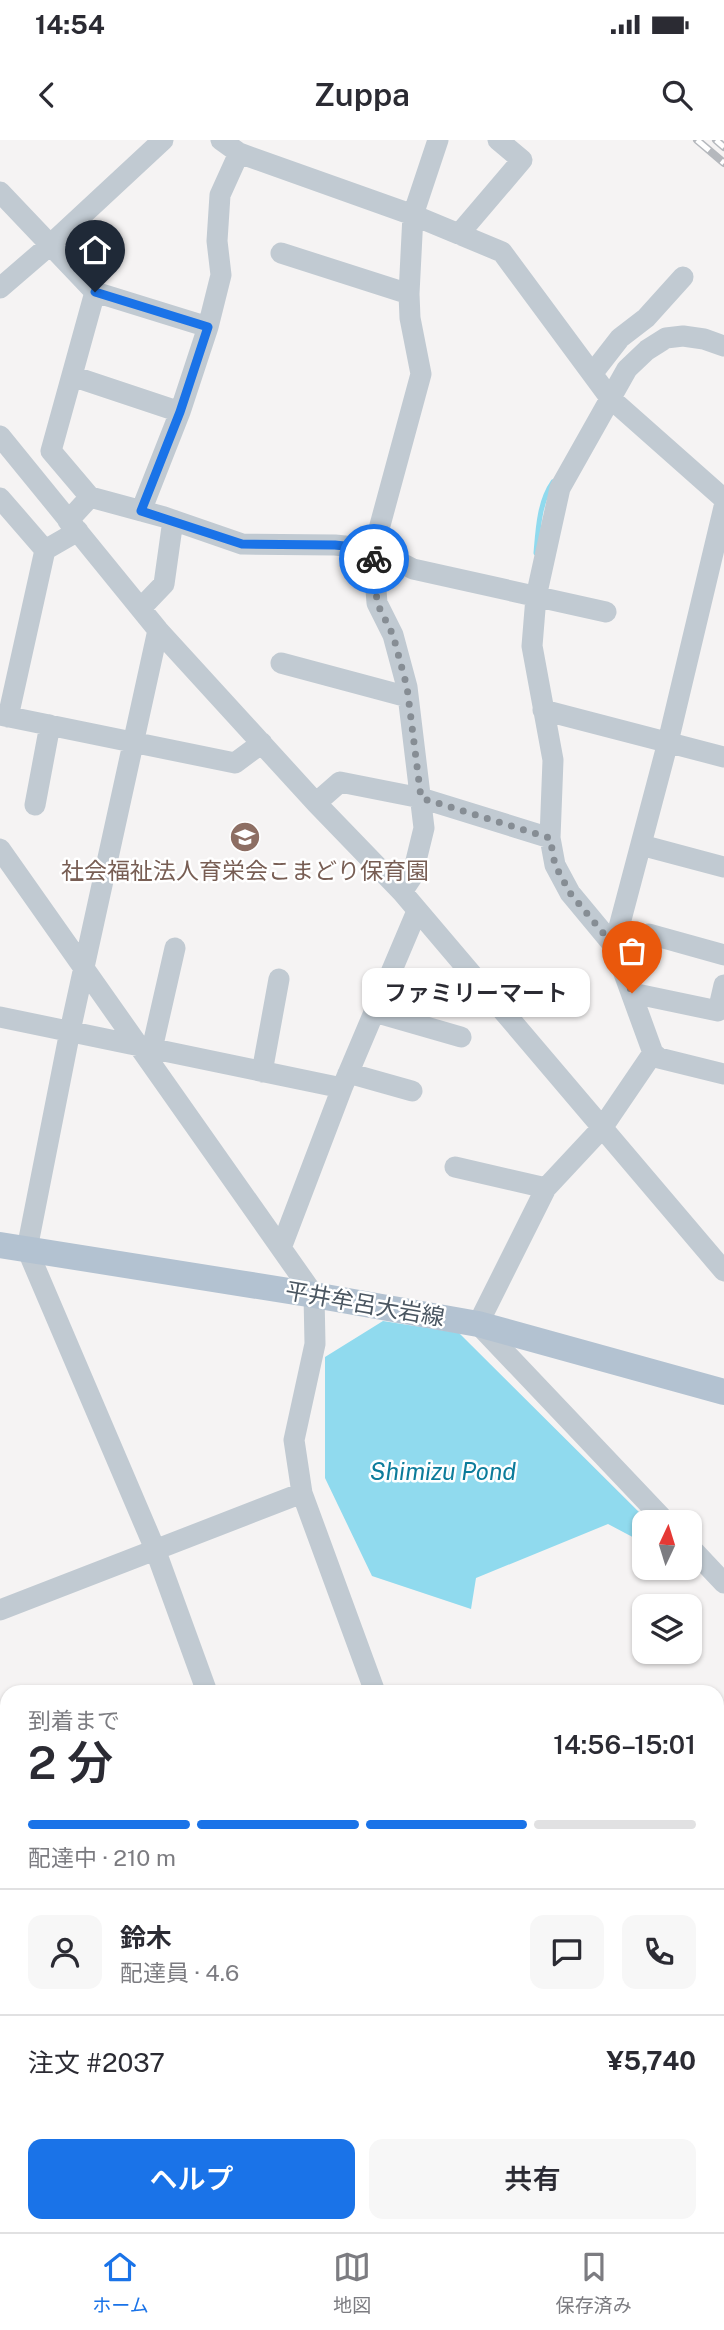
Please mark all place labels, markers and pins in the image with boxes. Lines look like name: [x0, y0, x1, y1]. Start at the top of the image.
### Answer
pin: [65, 220, 125, 292]
school or university icon: 社会福祉法人育栄会こまどり保育園: [228, 820, 262, 854]
place label: 社会福祉法人育栄会こまどり保育園: [61, 857, 429, 884]
pin: [602, 921, 662, 993]
callout: ファミリーマート: [363, 968, 590, 1018]

